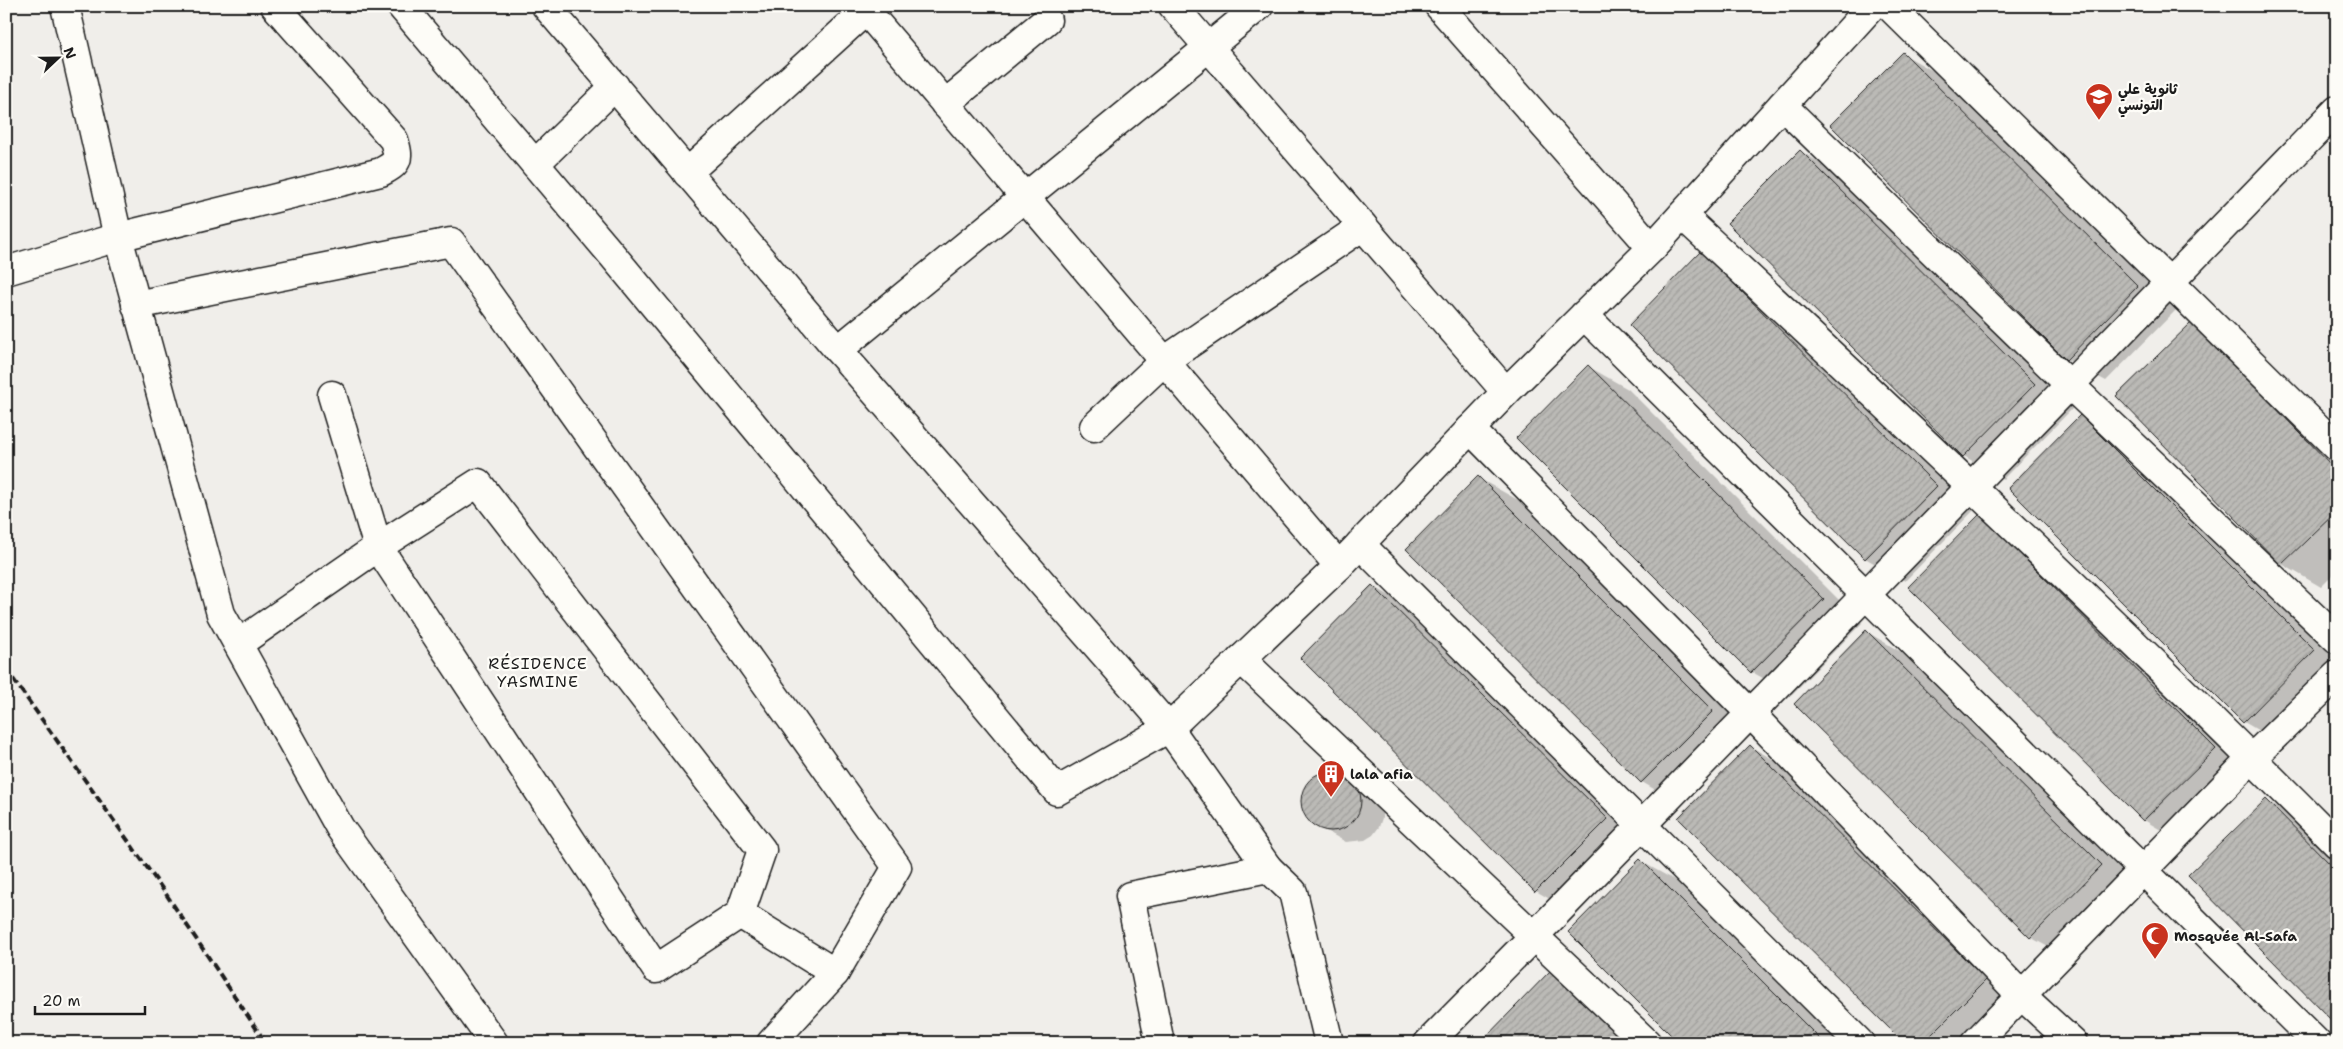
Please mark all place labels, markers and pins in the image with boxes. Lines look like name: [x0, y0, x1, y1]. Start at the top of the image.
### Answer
place label: ثانوية علي التونسي: [2118, 80, 2178, 118]
school or university icon: ثانوية علي التونسي: [2084, 82, 2114, 121]
building icon: lala afia: [1316, 759, 1346, 798]
place label: lala afia: [1350, 765, 1413, 783]
mosque icon: Mosquée Al-Safa: [2140, 921, 2170, 960]
place label: Mosquée Al-Safa: [2174, 927, 2297, 945]

